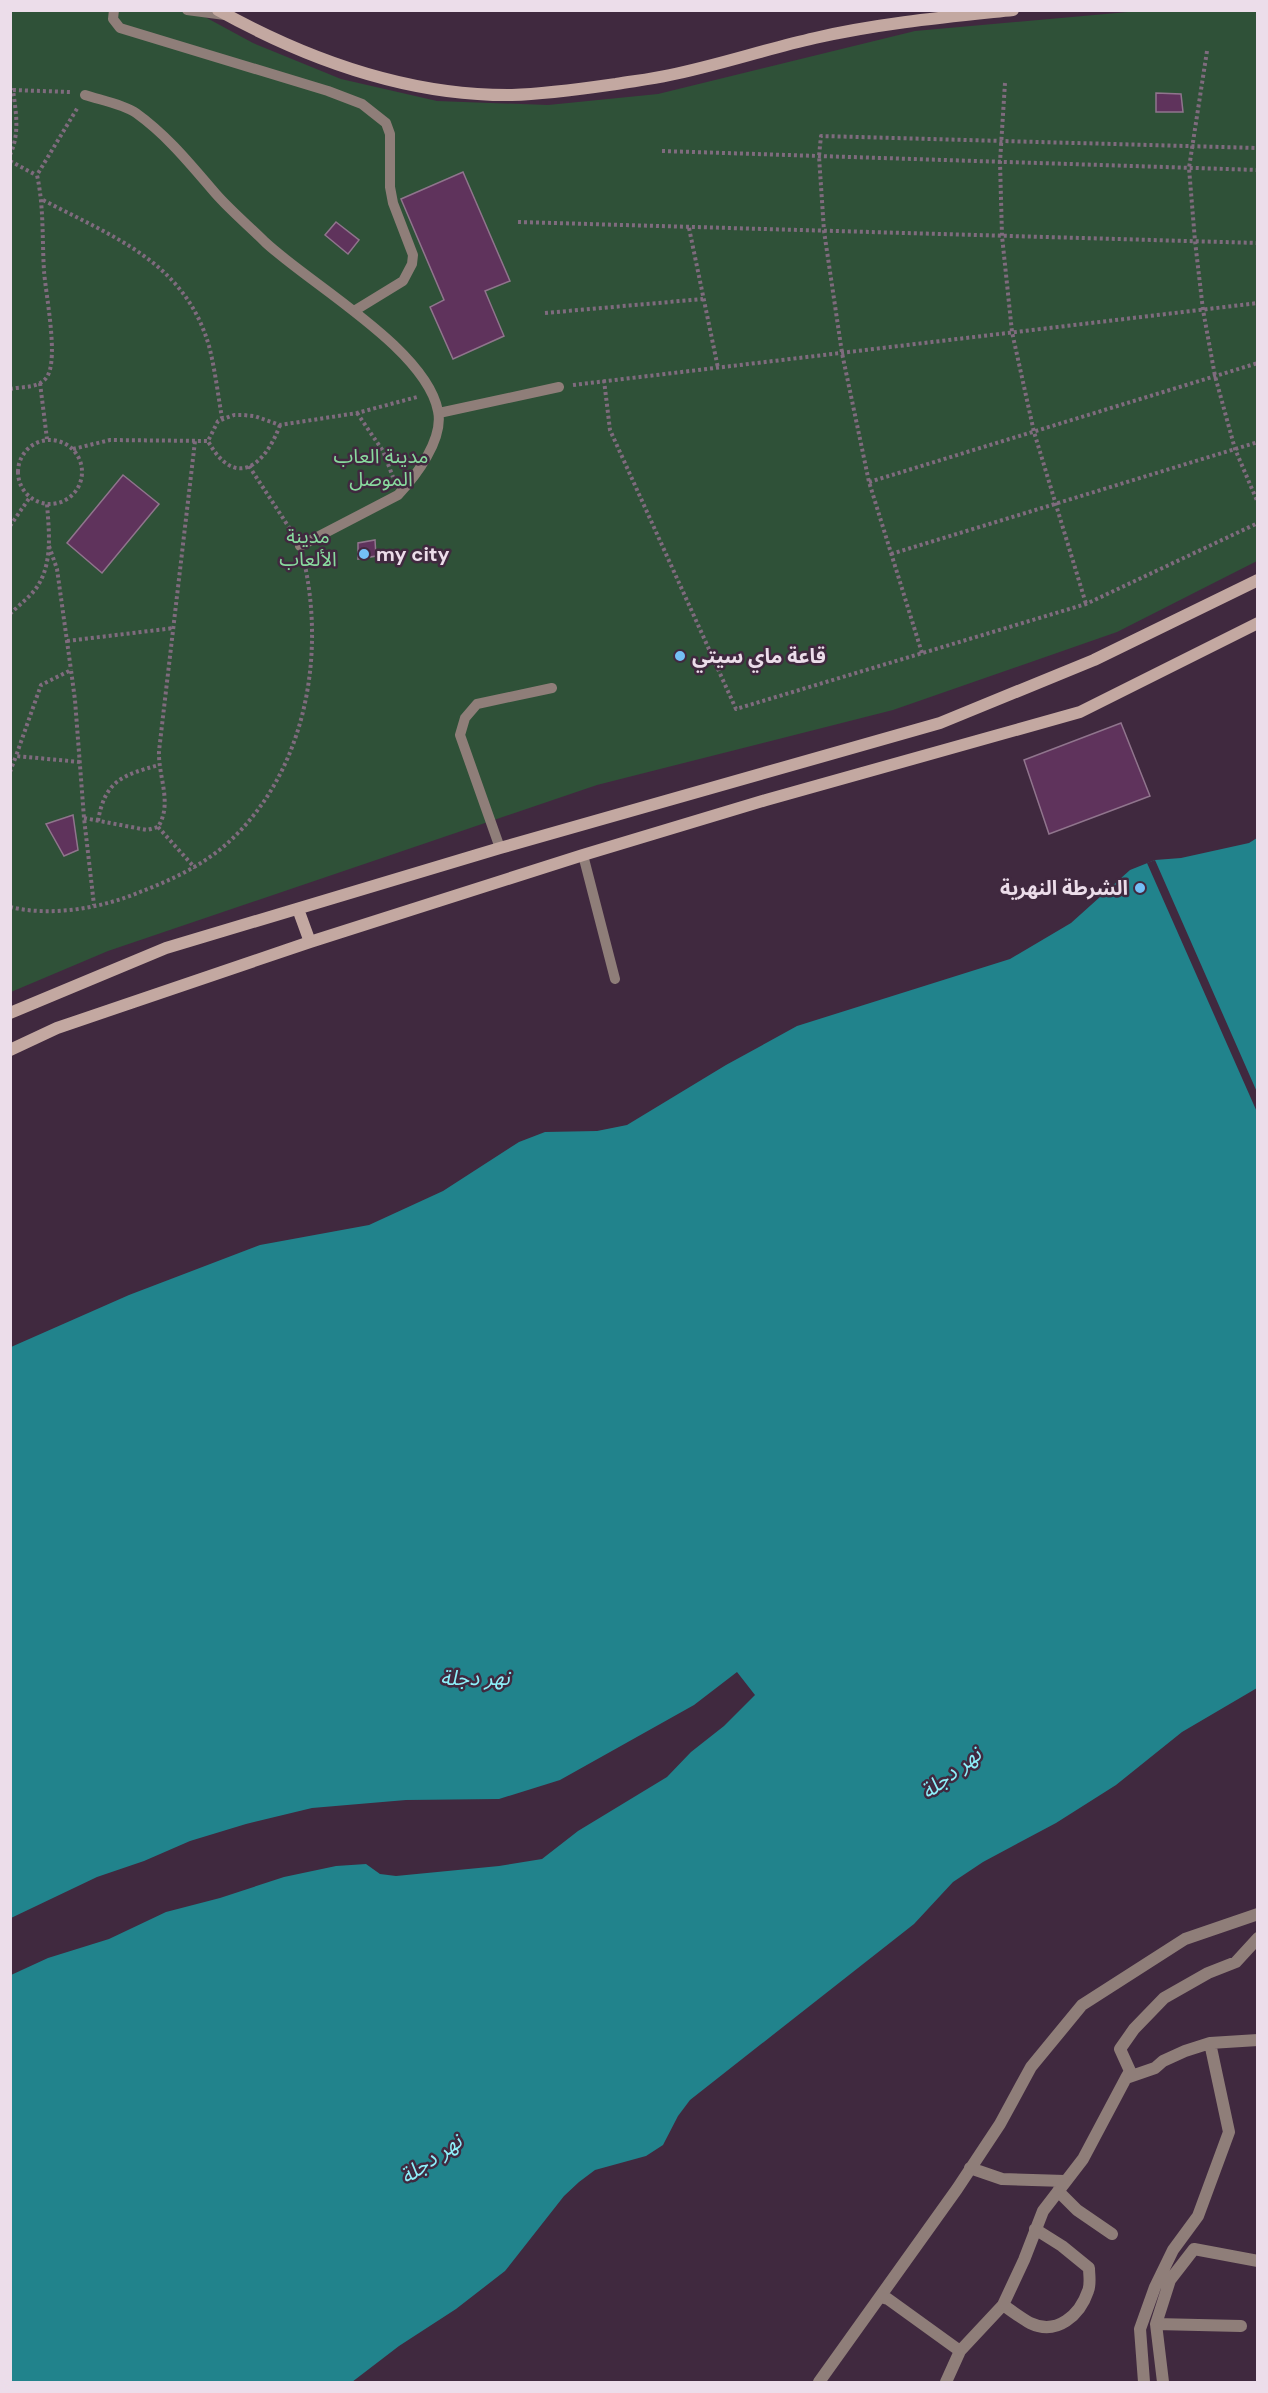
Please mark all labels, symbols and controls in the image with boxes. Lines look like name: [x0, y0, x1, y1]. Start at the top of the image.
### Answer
park label: مدينة العاب الموصل: [333, 443, 429, 492]
park label: مدينة الألعاب: [279, 523, 337, 572]
place label: my city: [376, 541, 450, 567]
marker: my city: [357, 547, 371, 561]
place label: قاعة ماي سيتي: [692, 643, 826, 673]
marker: قاعة ماي سيتي: [673, 649, 687, 663]
place label: الشرطة النهرية: [1000, 875, 1128, 901]
marker: الشرطة النهرية: [1133, 881, 1147, 895]
water label: نهر دجلة: [440, 1664, 511, 1692]
water label: نهر دجلة: [915, 1740, 988, 1805]
water label: نهر دجلة: [395, 2127, 469, 2190]

